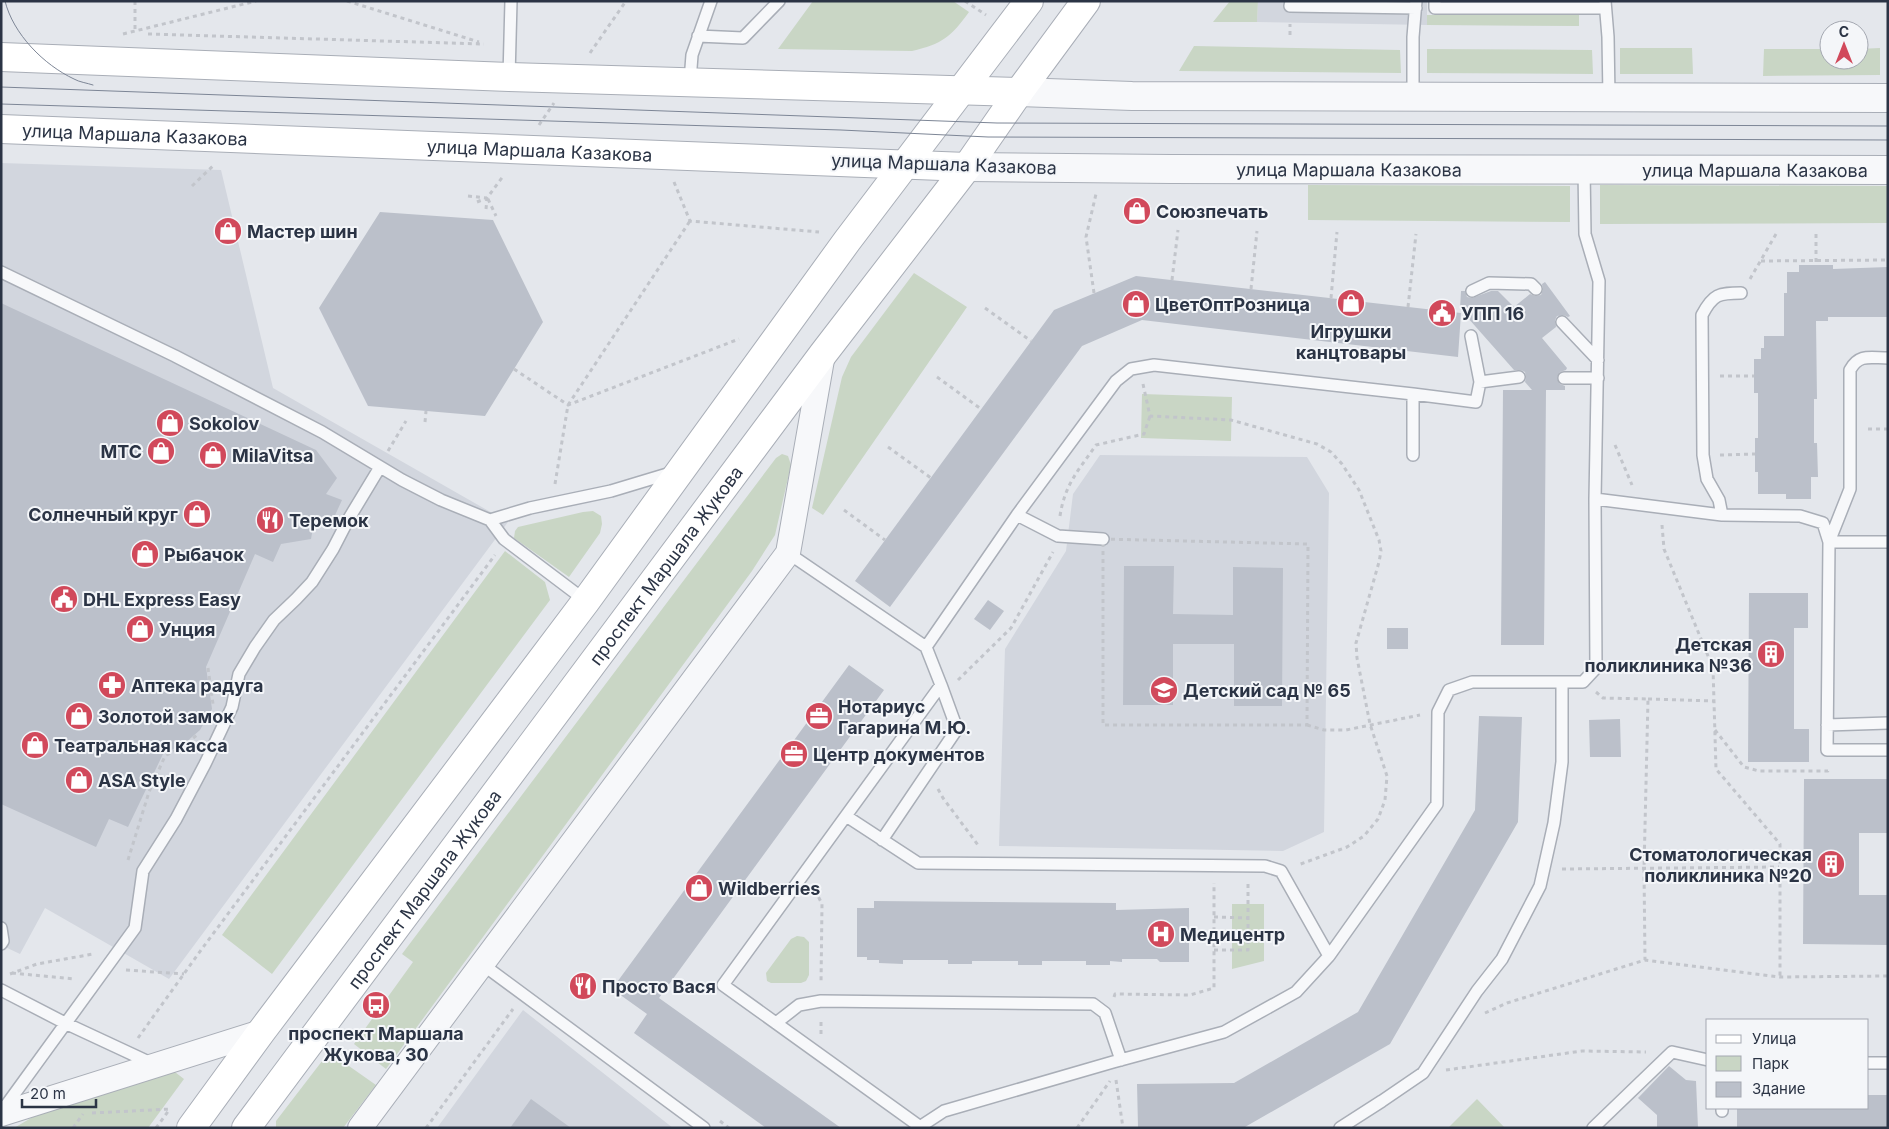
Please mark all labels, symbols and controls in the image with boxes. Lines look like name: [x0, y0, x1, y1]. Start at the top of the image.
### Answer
north arrow: [1819, 20, 1869, 70]
text: С: [1839, 23, 1849, 40]
street label: улица Маршала Казакова: [22, 119, 248, 149]
street label: улица Маршала Казакова: [426, 135, 653, 165]
street label: улица Маршала Казакова: [831, 150, 1057, 178]
street label: улица Маршала Казакова: [1236, 159, 1462, 180]
street label: улица Маршала Казакова: [1642, 159, 1868, 180]
shop icon: Союзпечать: [1122, 196, 1152, 226]
place label: Союзпечать: [1156, 201, 1268, 222]
shop icon: Мастер шин: [213, 216, 243, 246]
place label: Мастер шин: [247, 221, 358, 242]
shop icon: Игрушки канцтовары: [1336, 288, 1366, 318]
shop icon: ЦветОптРозница: [1121, 289, 1151, 319]
place label: ЦветОптРозница: [1155, 294, 1310, 315]
public building icon: УПП 16: [1427, 298, 1457, 328]
place label: УПП 16: [1461, 303, 1524, 324]
place label: Игрушки канцтовары: [1296, 321, 1406, 363]
shop icon: Sokolov: [155, 408, 185, 438]
place label: Sokolov: [189, 413, 259, 434]
shop icon: МТС: [146, 436, 176, 466]
shop icon: MilaVitsa: [198, 440, 228, 470]
place label: МТС: [100, 441, 142, 462]
place label: MilaVitsa: [232, 445, 313, 466]
street label: проспект Маршала Жукова: [585, 462, 747, 669]
shop icon: Солнечный круг: [182, 499, 212, 529]
place label: Солнечный круг: [28, 504, 178, 525]
restaurant icon: Теремок: [255, 505, 285, 535]
place label: Теремок: [289, 510, 369, 531]
shop icon: Рыбачок: [130, 539, 160, 569]
place label: Рыбачок: [164, 544, 244, 565]
public building icon: DHL Express Easy: [49, 584, 79, 614]
place label: DHL Express Easy: [83, 589, 241, 610]
shop icon: Унция: [125, 614, 155, 644]
place label: Унция: [159, 619, 215, 640]
place label: Детская поликлиника №36: [1585, 634, 1752, 676]
building icon: Детская поликлиника №36: [1756, 639, 1786, 669]
pharmacy icon: Аптека радуга: [97, 670, 127, 700]
place label: Аптека радуга: [131, 675, 263, 696]
school or university icon: Детский сад № 65: [1149, 675, 1179, 705]
place label: Детский сад № 65: [1183, 680, 1351, 701]
place label: Нотариус Гагарина М.Ю.: [838, 696, 971, 738]
shop icon: Золотой замок: [64, 701, 94, 731]
office icon: Нотариус Гагарина М.Ю.: [804, 701, 834, 731]
place label: Золотой замок: [98, 706, 234, 727]
shop icon: Театральная касса: [20, 730, 50, 760]
place label: Театральная касса: [54, 735, 228, 756]
office icon: Центр документов: [779, 739, 809, 769]
place label: Центр документов: [813, 744, 985, 765]
shop icon: ASA Style: [64, 765, 94, 795]
place label: ASA Style: [98, 770, 186, 791]
street label: проспект Маршала Жукова: [343, 786, 505, 993]
place label: Стоматологическая поликлиника №20: [1629, 844, 1812, 886]
building icon: Стоматологическая поликлиника №20: [1816, 849, 1846, 879]
shop icon: Wildberries: [684, 873, 714, 903]
place label: Wildberries: [718, 878, 820, 899]
hospital icon: Медицентр: [1146, 919, 1176, 949]
place label: Медицентр: [1180, 924, 1285, 945]
restaurant icon: Просто Вася: [568, 971, 598, 1001]
place label: Просто Вася: [602, 976, 716, 997]
bus stop icon: проспект Маршала Жукова, 30: [361, 990, 391, 1020]
legend: [1706, 1019, 1869, 1109]
place label: проспект Маршала Жукова, 30: [288, 1023, 464, 1065]
text: Улица: [1752, 1029, 1796, 1048]
text: Парк: [1752, 1054, 1789, 1073]
scale bar: [22, 1076, 96, 1108]
text: Здание: [1752, 1079, 1806, 1098]
text: 20 m: [30, 1084, 66, 1103]

